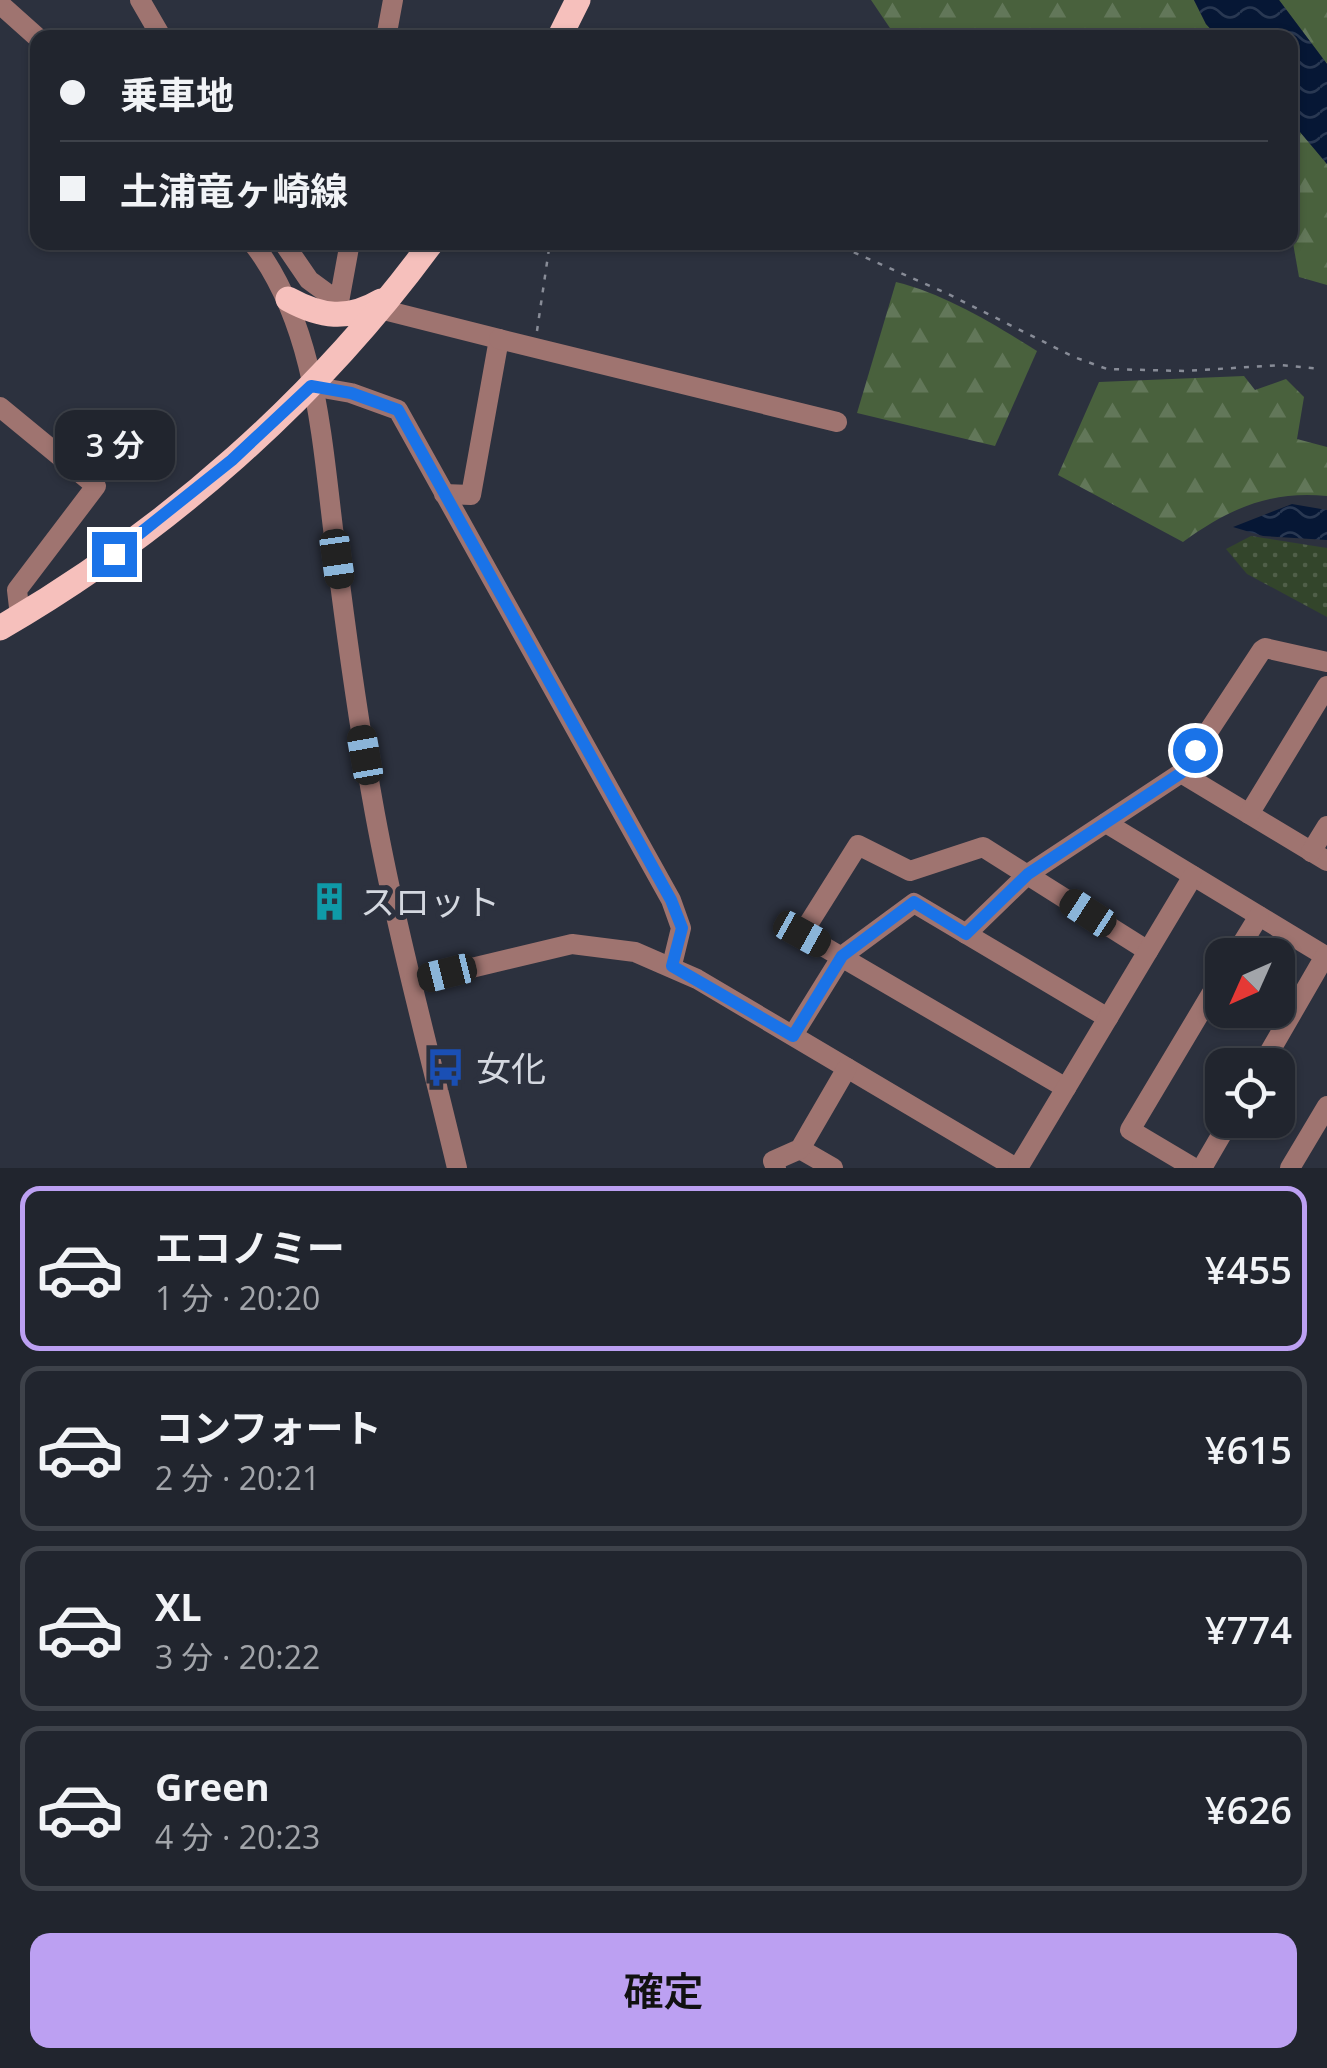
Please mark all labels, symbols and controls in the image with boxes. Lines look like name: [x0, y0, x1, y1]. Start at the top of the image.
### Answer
text: 乗車地: [120, 68, 234, 120]
text: 土浦竜ヶ崎線: [120, 164, 348, 216]
callout: 3 分: [54, 409, 174, 479]
text: 3 分: [86, 423, 144, 466]
car: [318, 527, 356, 591]
route end: [92, 532, 137, 577]
car: [345, 723, 385, 787]
route start: [1173, 728, 1218, 773]
place label: スロット: [360, 878, 500, 925]
building icon: スロット: [309, 880, 351, 922]
car: [1055, 884, 1121, 942]
car: [768, 906, 836, 962]
north arrow: [1205, 938, 1295, 1028]
map controls: [1205, 938, 1295, 1138]
car: [414, 951, 480, 995]
place label: 女化: [476, 1044, 546, 1091]
bus stop icon: 女化: [425, 1046, 467, 1088]
button: locate: [1205, 1048, 1295, 1138]
text: エコノミー: [155, 1221, 345, 1273]
icon: car: [35, 1224, 125, 1314]
text: ¥455: [1205, 1243, 1292, 1295]
text: 1 分 · 20:20: [155, 1276, 320, 1319]
text: コンフォート: [155, 1401, 382, 1453]
icon: car: [35, 1404, 125, 1494]
text: ¥615: [1205, 1423, 1292, 1475]
text: 2 分 · 20:21: [155, 1456, 320, 1499]
text: XL: [155, 1580, 202, 1632]
icon: car: [35, 1584, 125, 1674]
text: ¥774: [1205, 1603, 1292, 1655]
text: 3 分 · 20:22: [155, 1635, 320, 1678]
text: Green: [155, 1760, 270, 1812]
icon: car: [35, 1764, 125, 1854]
text: ¥626: [1205, 1783, 1292, 1835]
text: 4 分 · 20:23: [155, 1815, 320, 1858]
button: 確定: [30, 1933, 1297, 2048]

